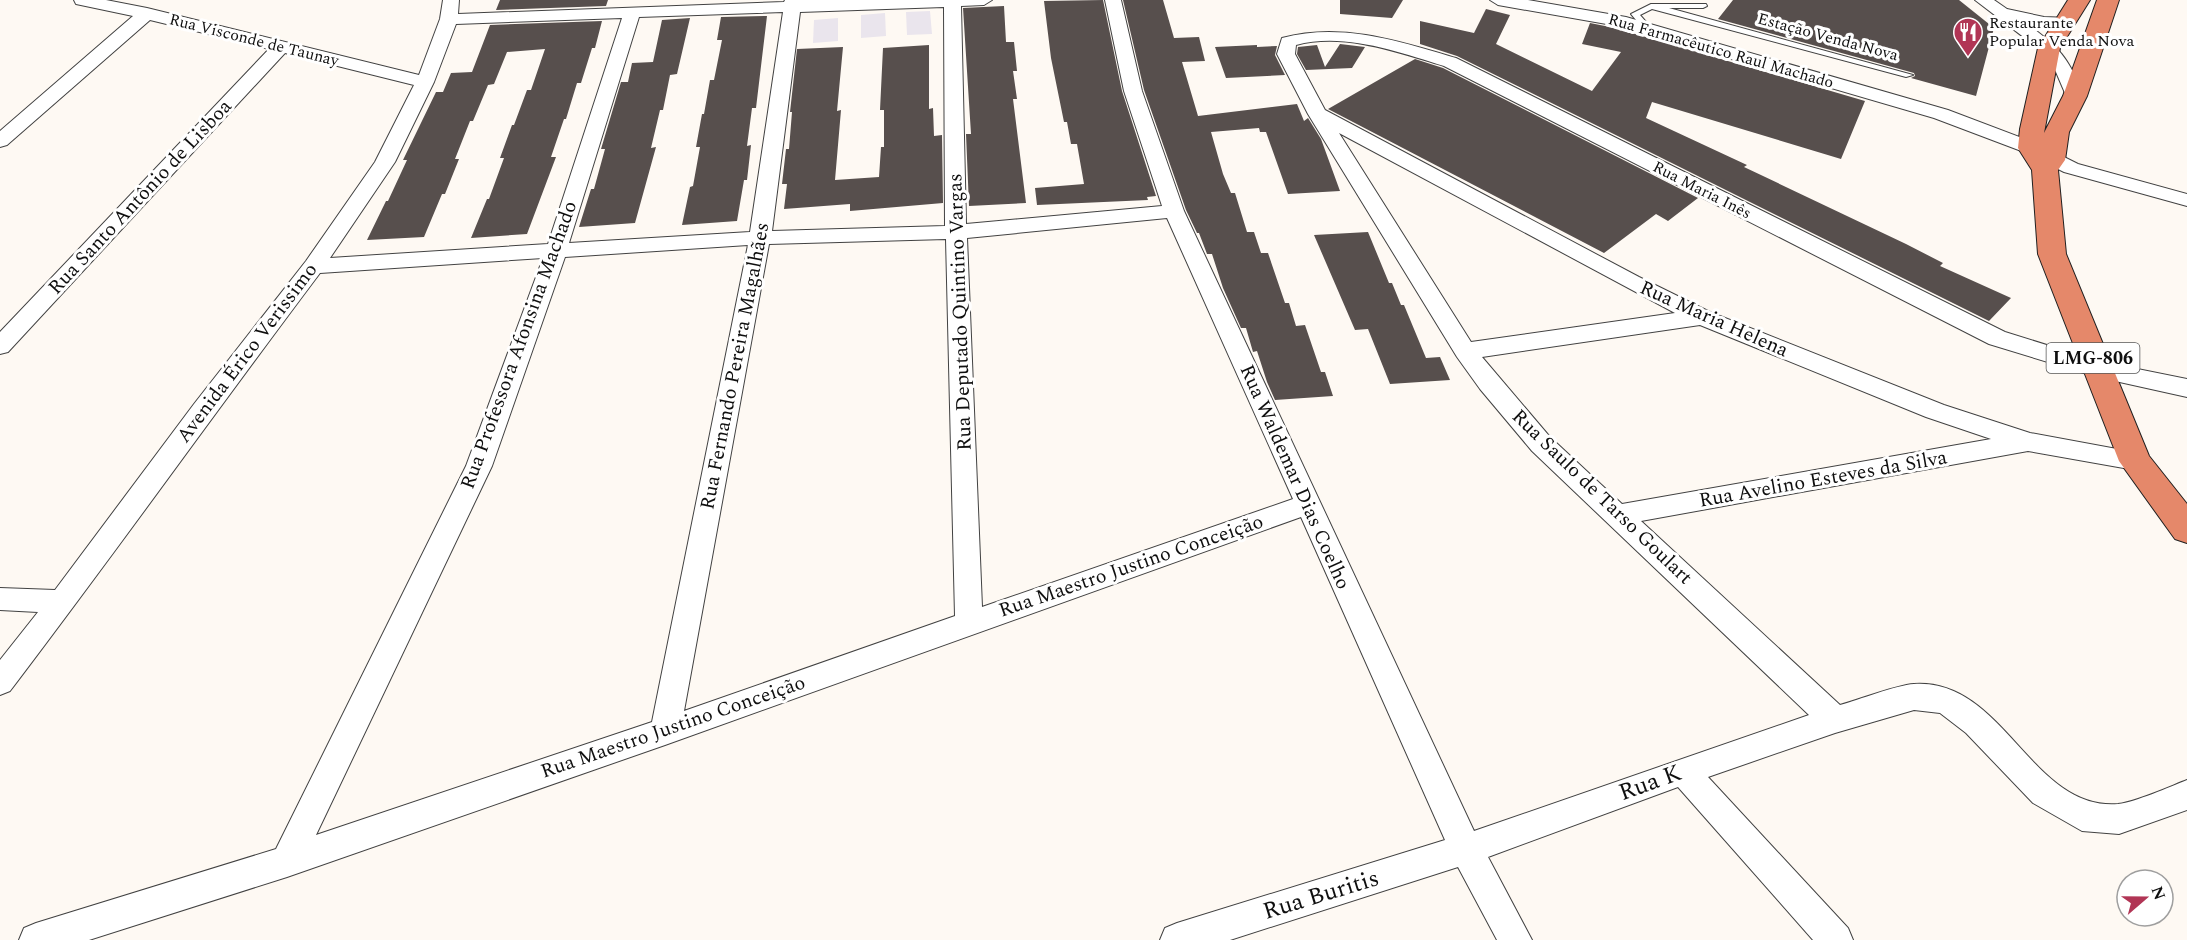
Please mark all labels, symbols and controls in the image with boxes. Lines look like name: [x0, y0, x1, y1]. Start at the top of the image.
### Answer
street label: Rua Visconde de Taunay: [167, 7, 342, 73]
street label: Rua Farmacêutico Raul Machado: [1605, 7, 1837, 95]
street label: Estação Venda Nova: [1755, 7, 1901, 67]
place label: Restaurante Popular Venda Nova: [1989, 11, 2134, 53]
restaurant icon: Restaurante Popular Venda Nova: [1952, 16, 1984, 58]
street label: Rua Santo Antônio de Lisboa: [41, 92, 239, 302]
street label: Rua Maria Inês: [1648, 155, 1756, 225]
street label: Rua Deputado Quintino Vargas: [940, 173, 980, 451]
street label: Rua Professora Afonsina Machado: [453, 197, 585, 493]
street label: Rua Fernando Pereira Magalhães: [692, 220, 778, 512]
street label: Avenida Érico Verissimo: [169, 257, 325, 449]
street label: Rua Maria Helena: [1635, 273, 1793, 365]
road number: LMG-806: [2046, 343, 2140, 373]
street label: Rua Waldemar Dias Coelho: [1232, 360, 1358, 594]
street label: Rua Saulo de Tarso Goulart: [1505, 402, 1699, 592]
street label: Rua Avelino Esteves da Silva: [1697, 442, 1950, 516]
street label: Rua Maestro Justino Conceição: [995, 507, 1267, 625]
street label: Rua Maestro Justino Conceição: [537, 668, 809, 786]
street label: Rua K: [1614, 755, 1686, 811]
street label: Rua Buritis: [1258, 860, 1384, 930]
north arrow: [2115, 868, 2175, 928]
text: N: [2145, 883, 2172, 903]

